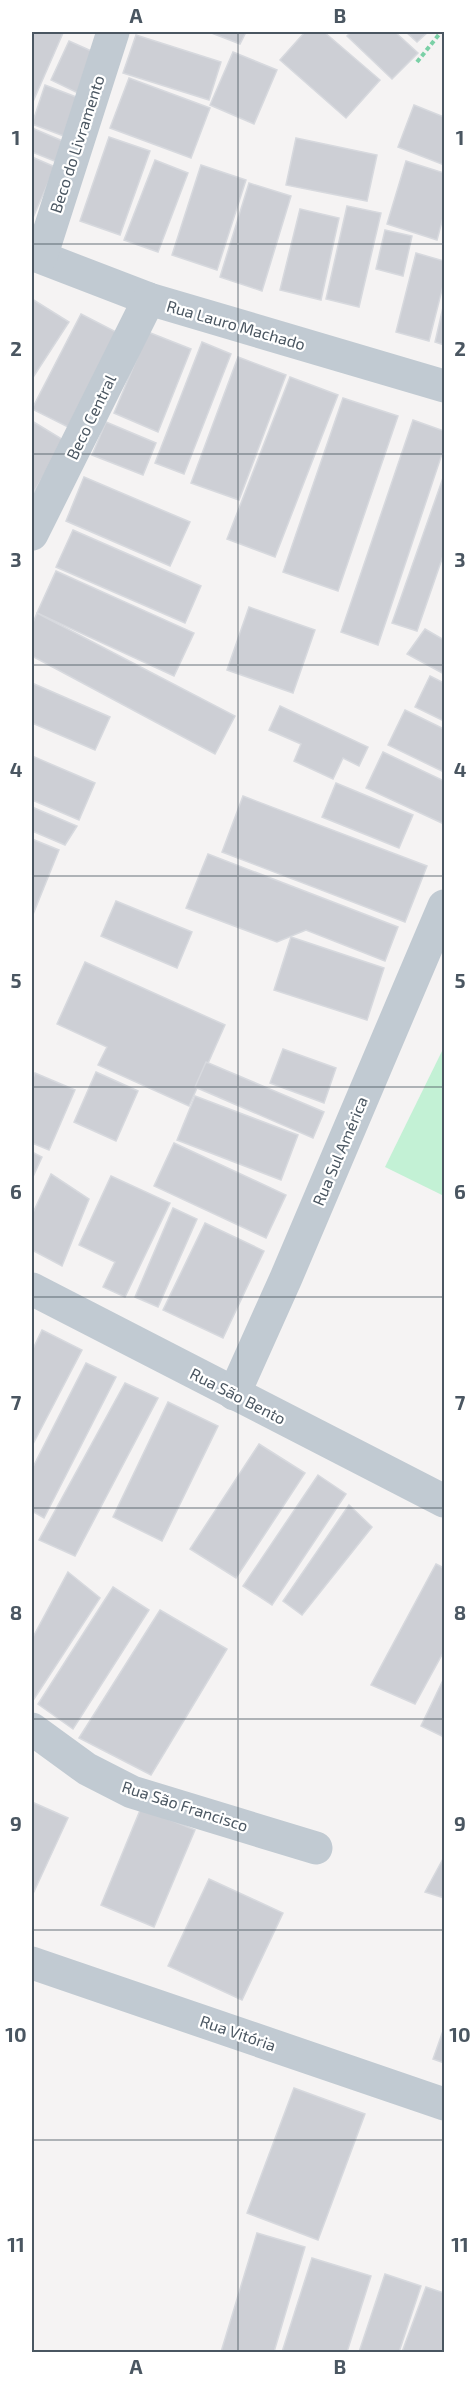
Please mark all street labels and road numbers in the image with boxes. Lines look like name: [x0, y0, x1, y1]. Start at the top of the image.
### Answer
street label: Beco do Livramento: [45, 73, 108, 215]
street label: Rua Lauro Machado: [165, 296, 308, 353]
street label: Beco Central: [62, 371, 119, 462]
street label: Rua Sul América: [308, 1093, 371, 1208]
street label: Rua São Bento: [187, 1363, 289, 1428]
street label: Rua São Francisco: [120, 1776, 251, 1835]
street label: Rua Vitória: [198, 2011, 279, 2054]

